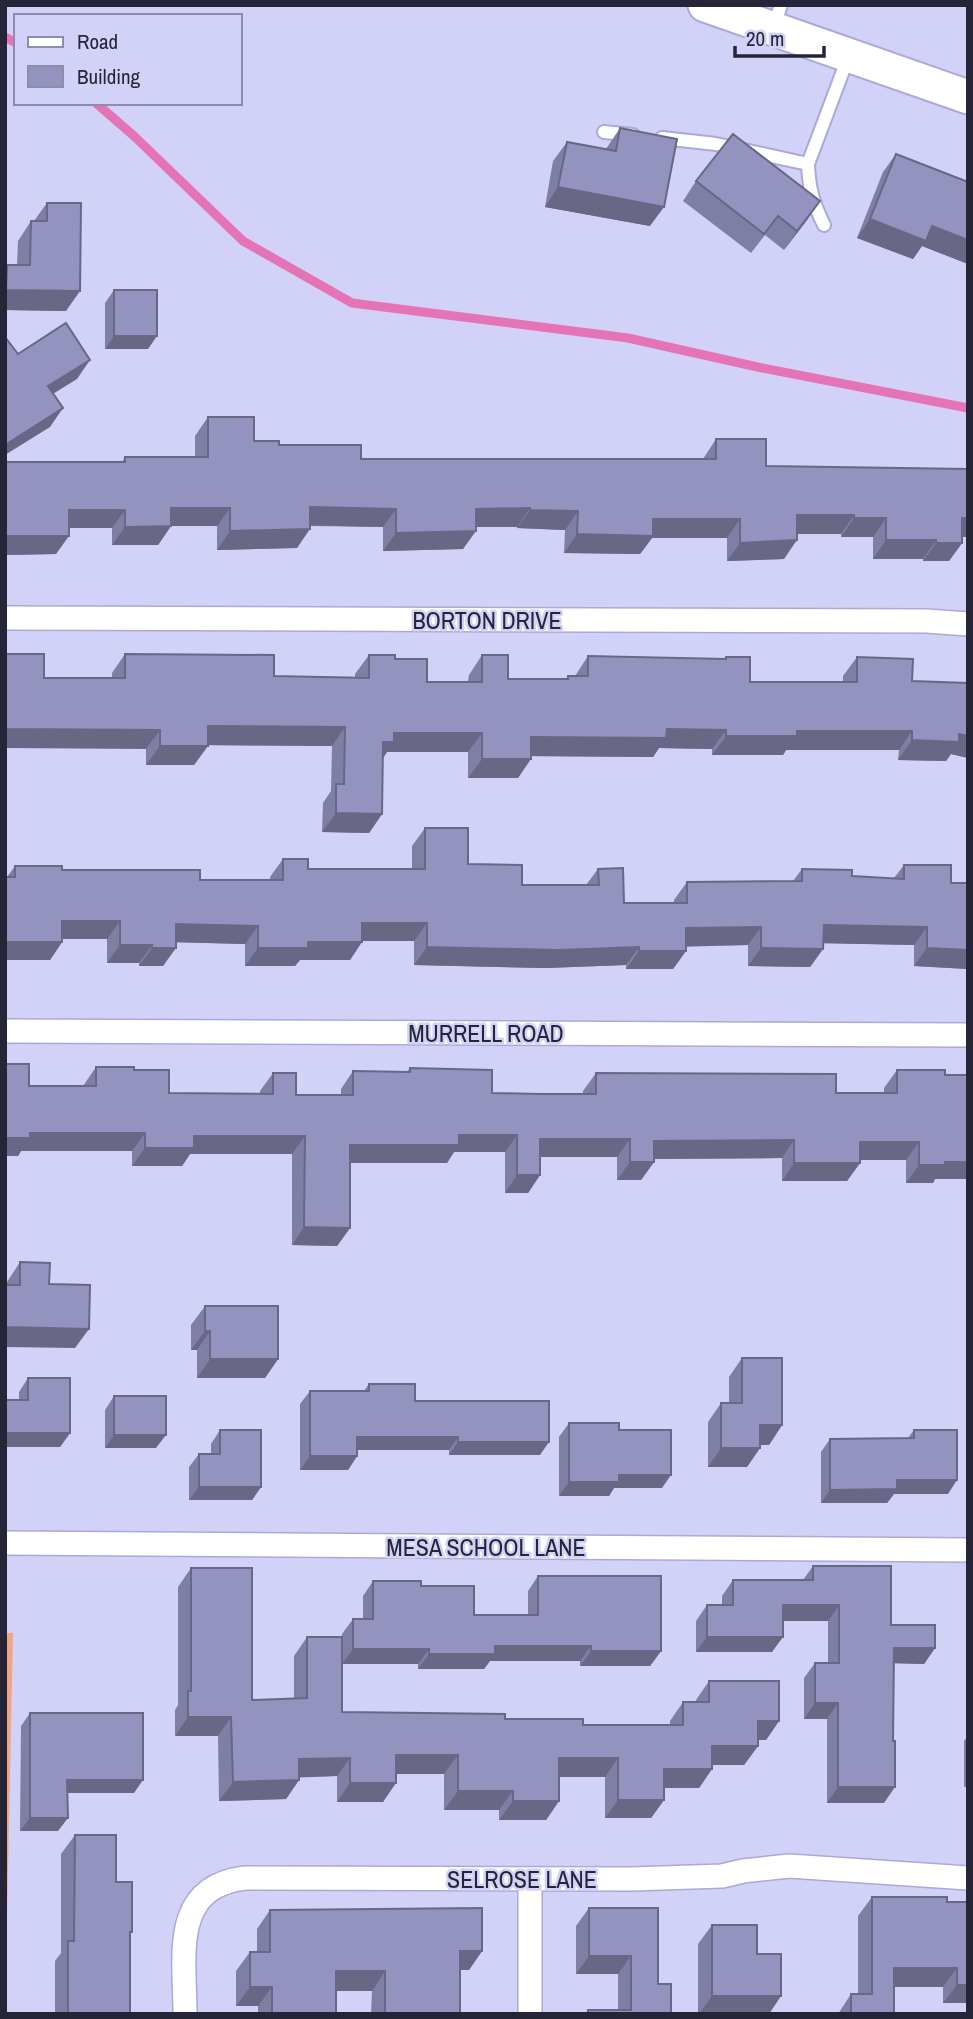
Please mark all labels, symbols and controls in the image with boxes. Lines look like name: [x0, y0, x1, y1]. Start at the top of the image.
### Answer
legend: [14, 14, 242, 105]
scale bar: [735, 14, 824, 58]
text: 20 m: [746, 24, 784, 53]
text: Road: [77, 27, 118, 56]
text: Building: [77, 62, 141, 91]
street label: BORTON DRIVE: [412, 604, 562, 636]
street label: MURRELL ROAD: [408, 1017, 564, 1049]
street label: MESA SCHOOL LANE: [386, 1531, 586, 1563]
street label: SELROSE LANE: [447, 1863, 597, 1895]

